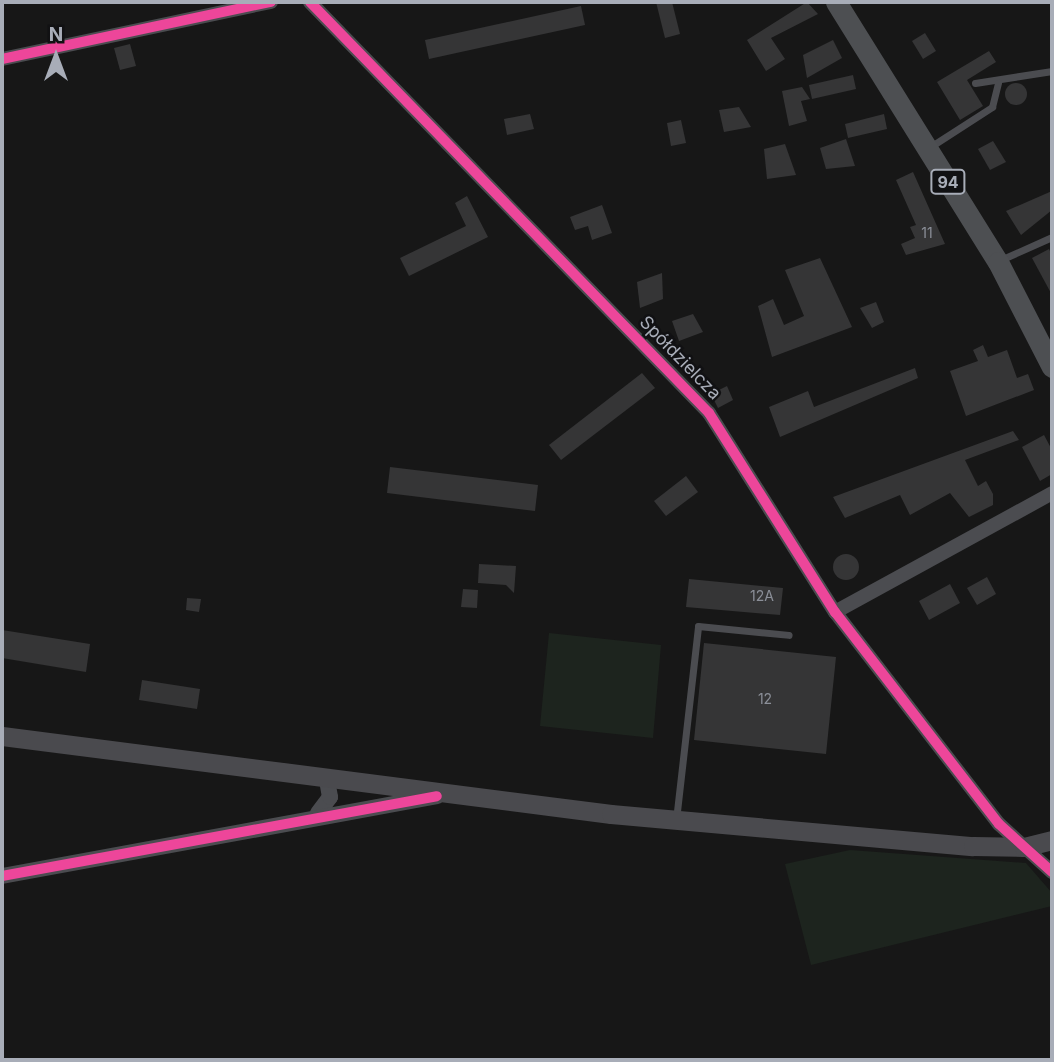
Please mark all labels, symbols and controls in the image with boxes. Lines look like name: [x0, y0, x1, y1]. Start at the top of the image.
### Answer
north arrow: [21, 21, 91, 91]
text: N: [49, 23, 63, 46]
road number: 94: [929, 170, 967, 194]
house number: 11: [921, 225, 933, 241]
street label: Spółdzielcza: [635, 312, 725, 404]
house number: 12A: [750, 588, 774, 604]
house number: 12: [758, 691, 772, 707]

